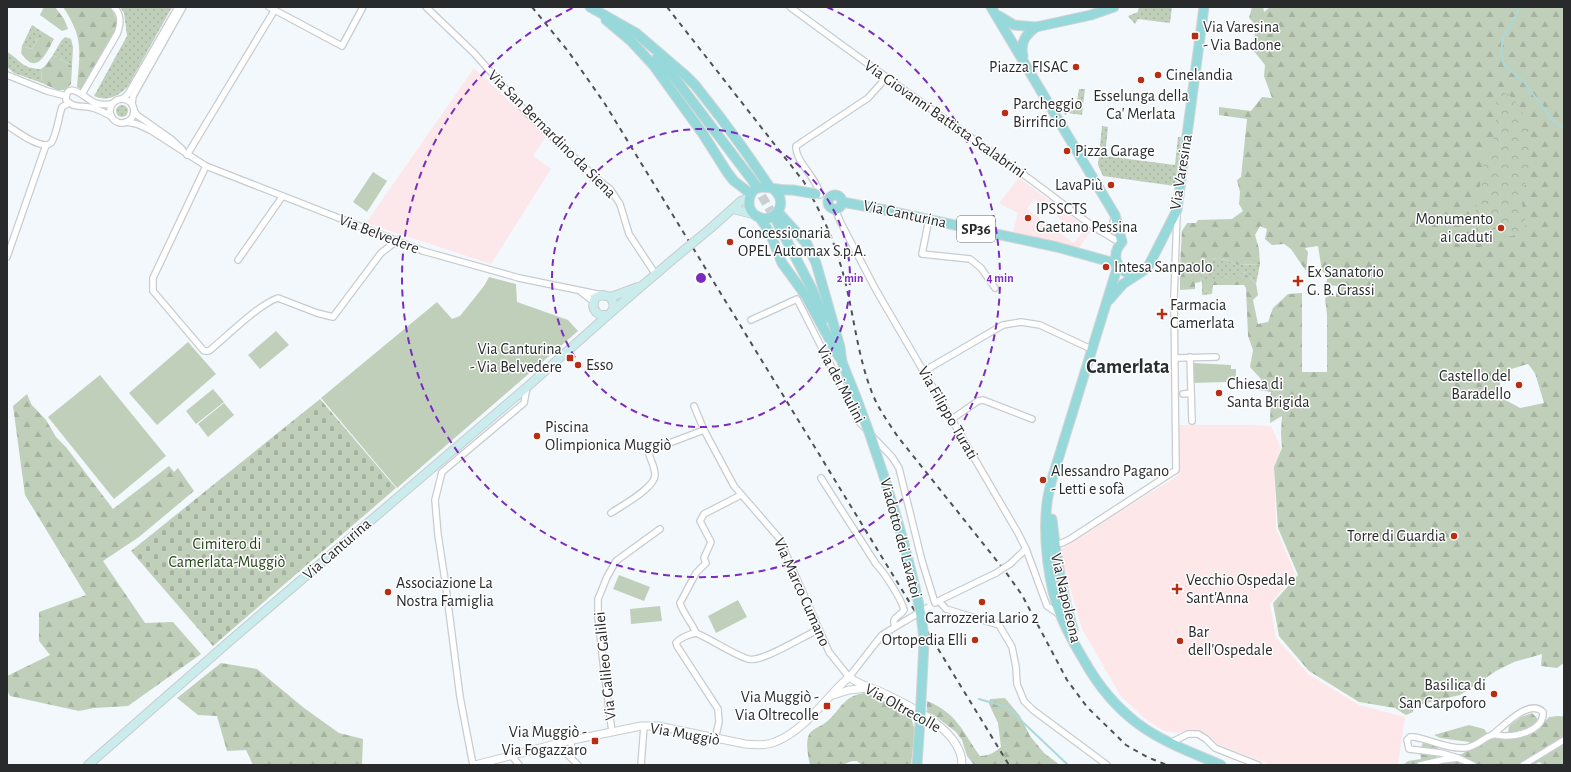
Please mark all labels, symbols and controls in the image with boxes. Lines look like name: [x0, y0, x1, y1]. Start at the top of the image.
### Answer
place label: Via Varesina - Via Badone: [1203, 19, 1281, 53]
marker: Via Varesina - Via Badone: [1190, 31, 1200, 41]
street label: Via Giovanni Battista Scalabrini: [861, 57, 1029, 181]
place label: Piazza FISAC: [989, 59, 1068, 75]
marker: Piazza FISAC: [1071, 62, 1081, 72]
street label: Via San Bernardino da Siena: [485, 67, 619, 201]
place label: Cinelandia: [1166, 67, 1233, 83]
marker: Cinelandia: [1153, 70, 1163, 80]
marker: Esselunga della Ca' Merlata: [1136, 75, 1146, 85]
place label: Esselunga della Ca' Merlata: [1093, 88, 1189, 122]
place label: Parcheggio Birrificio: [1013, 96, 1082, 130]
marker: Parcheggio Birrificio: [1000, 108, 1010, 118]
street label: Via Varesina: [1167, 133, 1195, 211]
place label: Pizza Garage: [1075, 143, 1155, 159]
marker: Pizza Garage: [1062, 146, 1072, 156]
place label: LavaPiù: [1055, 177, 1103, 193]
marker: LavaPiù: [1106, 180, 1116, 190]
street label: Via Canturina: [862, 197, 948, 231]
place label: IPSSCTS Gaetano Pessina: [1036, 201, 1138, 235]
street label: Via Belvedere: [337, 211, 421, 257]
place label: Monumento ai caduti: [1416, 211, 1493, 245]
marker: IPSSCTS Gaetano Pessina: [1023, 213, 1033, 223]
road number: SP36: [957, 216, 995, 242]
marker: Monumento ai caduti: [1496, 223, 1506, 233]
place label: Concessionaria OPEL Automax S.p.A.: [738, 225, 867, 259]
marker: Concessionaria OPEL Automax S.p.A.: [725, 237, 735, 247]
place label: Intesa Sanpaolo: [1114, 259, 1213, 275]
marker: Intesa Sanpaolo: [1101, 262, 1111, 272]
place label: Ex Sanatorio G. B. Grassi: [1307, 264, 1384, 298]
centre of rings: [694, 271, 708, 285]
text: 2 min: [837, 272, 863, 284]
text: 4 min: [986, 272, 1014, 284]
marker: Ex Sanatorio G. B. Grassi: [1292, 275, 1304, 287]
place label: Farmacia Camerlata: [1170, 297, 1235, 331]
marker: Farmacia Camerlata: [1157, 309, 1167, 319]
place label: Via Canturina - Via Belvedere: [470, 341, 562, 375]
street label: Via dei Mulini: [814, 342, 868, 426]
marker: Via Canturina - Via Belvedere: [565, 353, 575, 363]
place label: Esso: [586, 357, 614, 373]
district label: Camerlata: [1086, 357, 1170, 377]
marker: Esso: [573, 360, 583, 370]
street label: Via Filippo Turati: [915, 364, 981, 462]
place label: Castello del Baradello: [1439, 368, 1511, 402]
place label: Chiesa di Santa Brigida: [1227, 376, 1310, 410]
marker: Castello del Baradello: [1514, 380, 1524, 390]
marker: Chiesa di Santa Brigida: [1214, 388, 1224, 398]
place label: Piscina Olimpionica Muggiò: [545, 419, 672, 453]
marker: Piscina Olimpionica Muggiò: [532, 431, 542, 441]
place label: Alessandro Pagano - Letti e sofà: [1051, 463, 1169, 497]
marker: Alessandro Pagano - Letti e sofà: [1038, 475, 1048, 485]
street label: Viadotto dei Lavatoi: [877, 476, 925, 600]
street label: Via Canturina: [300, 515, 374, 583]
place label: Torre di Guardia: [1347, 528, 1446, 544]
marker: Torre di Guardia: [1449, 531, 1459, 541]
street label: Via Marco Cumano: [771, 535, 833, 649]
park label: Cimitero di Camerlata-Muggiò: [169, 536, 286, 570]
street label: Via Napoleona: [1048, 552, 1084, 644]
place label: Vecchio Ospedale Sant'Anna: [1186, 572, 1295, 606]
place label: Associazione La Nostra Famiglia: [396, 575, 494, 609]
marker: Vecchio Ospedale Sant'Anna: [1171, 583, 1183, 595]
marker: Associazione La Nostra Famiglia: [383, 587, 393, 597]
marker: Carrozzeria Lario 2: [977, 597, 987, 607]
place label: Carrozzeria Lario 2: [925, 610, 1039, 626]
street label: Via Galileo Galilei: [591, 611, 619, 721]
place label: Bar dell'Ospedale: [1188, 624, 1273, 658]
place label: Ortopedia Elli: [882, 632, 967, 648]
marker: Ortopedia Elli: [970, 635, 980, 645]
marker: Bar dell'Ospedale: [1175, 636, 1185, 646]
place label: Basilica di San Carpoforo: [1399, 677, 1486, 711]
street label: Via Oltrecolle: [862, 681, 944, 735]
place label: Via Muggiò - Via Oltrecolle: [735, 689, 819, 723]
marker: Basilica di San Carpoforo: [1489, 689, 1499, 699]
marker: Via Muggiò - Via Oltrecolle: [822, 701, 832, 711]
street label: Via Muggiò: [649, 720, 721, 748]
place label: Via Muggiò - Via Fogazzaro: [501, 724, 587, 758]
marker: Via Muggiò - Via Fogazzaro: [590, 736, 600, 746]

